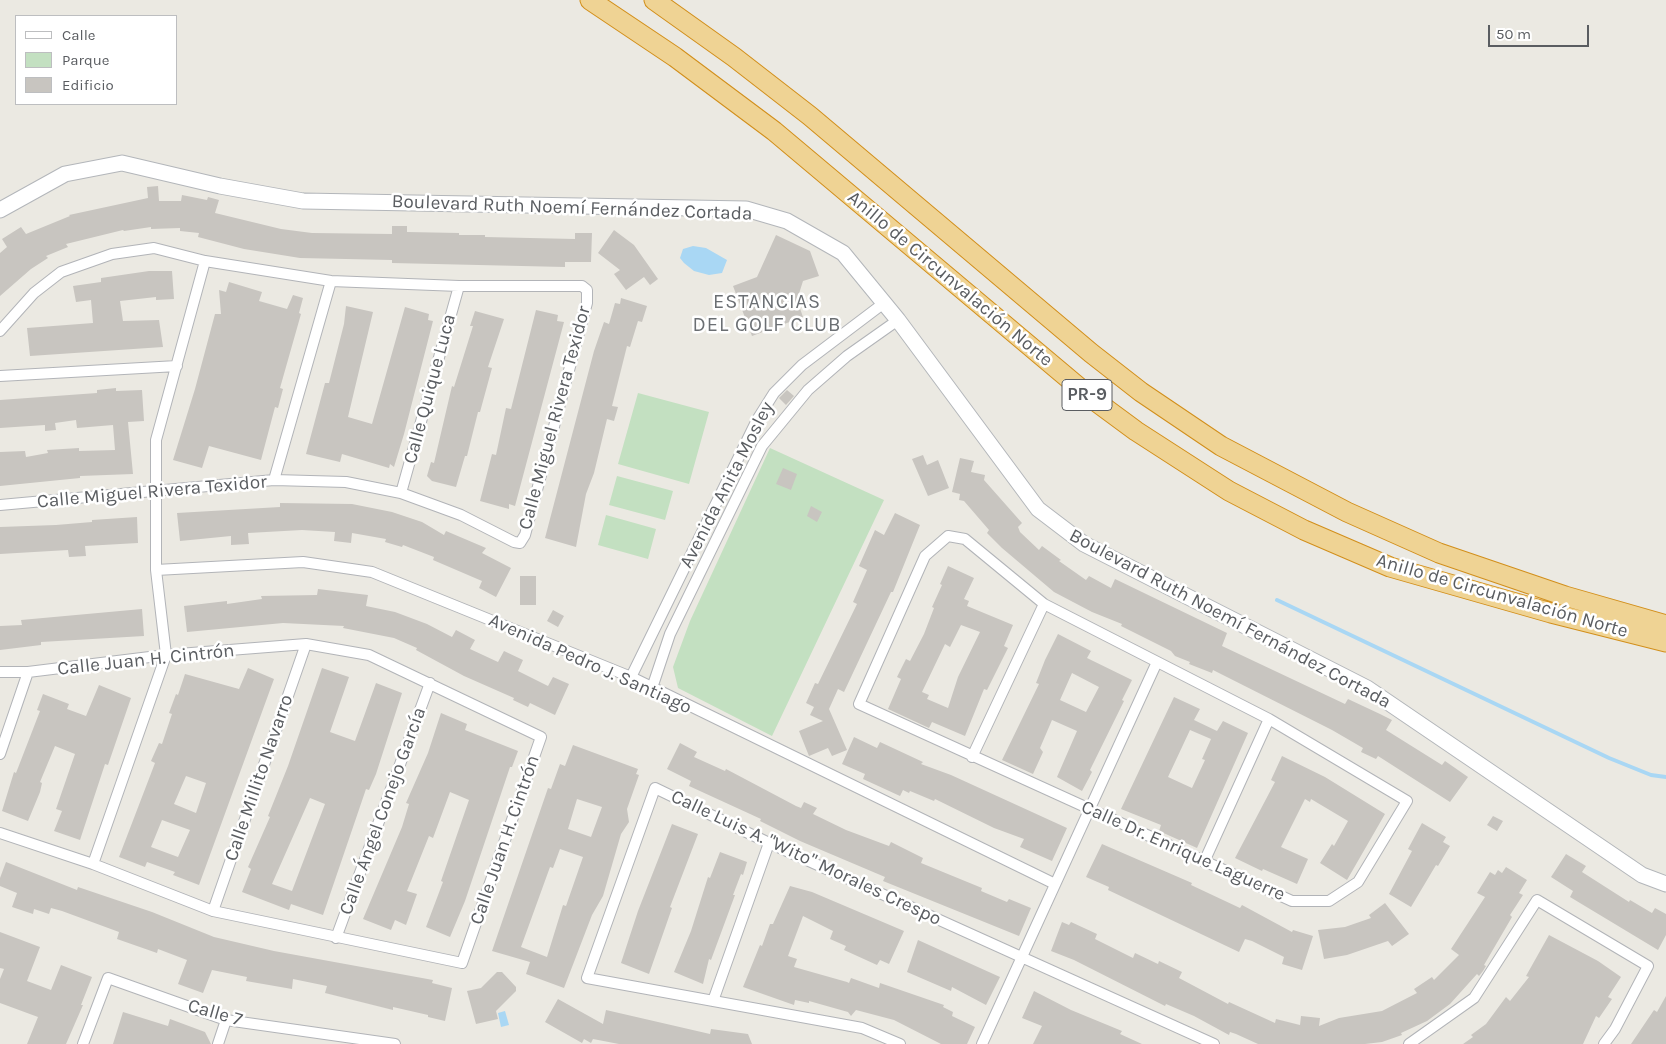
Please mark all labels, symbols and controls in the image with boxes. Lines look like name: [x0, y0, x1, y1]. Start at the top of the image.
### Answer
legend: [15, 15, 178, 105]
scale bar: [1491, 15, 1592, 47]
text: 50 m: [1496, 25, 1531, 43]
text: Calle: [62, 26, 96, 44]
text: Parque: [62, 51, 110, 69]
text: Edificio: [62, 76, 114, 94]
street label: Anillo de Circunvalación Norte: [843, 186, 1057, 372]
street label: Boulevard Ruth Noemí Fernández Cortada: [391, 190, 753, 226]
district label: ESTANCIAS DEL GOLF CLUB: [691, 290, 843, 337]
street label: Calle Miguel Rivera Texidor: [514, 304, 596, 532]
street label: Calle Quique Luca: [399, 312, 461, 466]
road number: PR-9: [1062, 380, 1112, 410]
street label: Avenida Anita Mosley: [675, 398, 779, 572]
street label: Calle Miguel Rivera Texidor: [36, 471, 268, 513]
street label: Boulevard Ruth Noemí Fernández Cortada: [1065, 524, 1395, 714]
street label: Anillo de Circunvalación Norte: [1373, 549, 1631, 643]
street label: Avenida Pedro J. Santiago: [485, 609, 695, 719]
street label: Calle Juan H. Cintrón: [56, 639, 236, 681]
street label: Calle Millito Navarro: [220, 692, 298, 864]
street label: Calle Ángel Conejo García: [335, 704, 431, 918]
street label: Calle Juan H. Cintrón: [465, 752, 545, 928]
street label: Calle Luis A. "Wito" Morales Crespo: [667, 785, 945, 931]
street label: Calle Dr. Enrique Laguerre: [1078, 796, 1288, 906]
street label: Calle 7: [185, 994, 245, 1032]

